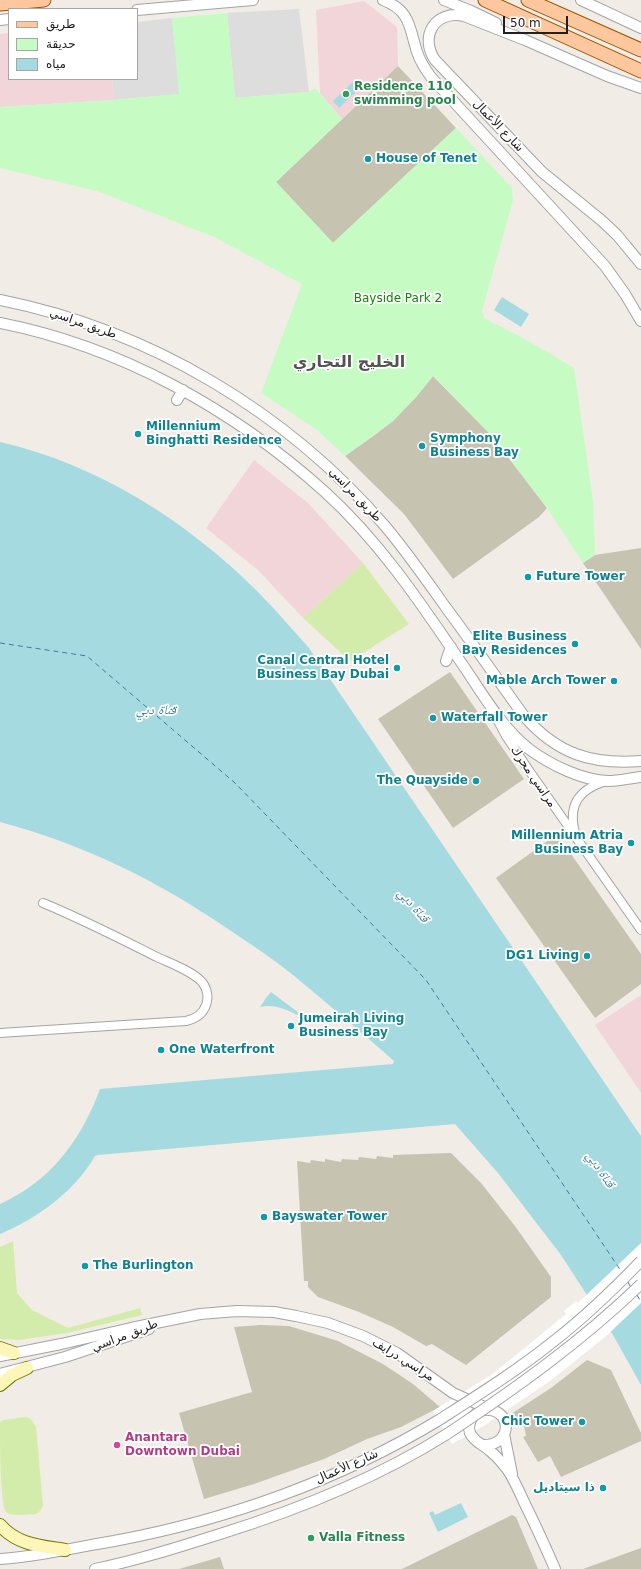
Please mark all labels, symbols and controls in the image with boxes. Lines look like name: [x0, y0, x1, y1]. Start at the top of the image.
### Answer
legend: [8, 8, 138, 80]
scale bar: [505, 8, 570, 34]
text: 50 m: [510, 16, 541, 30]
text: طريق: [46, 17, 76, 31]
text: حديقة: [46, 37, 76, 51]
text: مياه: [46, 57, 66, 71]
place label: Residence 110 swimming pool: [354, 80, 456, 108]
marker: Residence 110 swimming pool: [341, 89, 351, 99]
street label: شارع الأعمال: [470, 97, 526, 155]
place label: House of Tenet: [376, 152, 477, 166]
marker: House of Tenet: [363, 154, 373, 164]
park label: Bayside Park 2: [354, 292, 442, 306]
street label: طريق مراسي: [48, 306, 118, 342]
district label: الخليج التجاري: [293, 353, 405, 373]
place label: Millennium Binghatti Residence: [146, 420, 282, 448]
marker: Millennium Binghatti Residence: [133, 429, 143, 439]
place label: Symphony Business Bay: [430, 432, 519, 460]
marker: Symphony Business Bay: [417, 441, 427, 451]
street label: طريق مراسي: [326, 465, 384, 525]
place label: Future Tower: [536, 570, 625, 584]
marker: Future Tower: [523, 572, 533, 582]
place label: Elite Business Bay Residences: [462, 630, 567, 658]
marker: Elite Business Bay Residences: [570, 639, 580, 649]
place label: Canal Central Hotel Business Bay Dubai: [257, 654, 389, 682]
marker: Canal Central Hotel Business Bay Dubai: [392, 663, 402, 673]
place label: Mable Arch Tower: [486, 674, 606, 688]
marker: Mable Arch Tower: [609, 676, 619, 686]
water label: قناة دبي: [136, 703, 176, 719]
place label: Waterfall Tower: [441, 711, 547, 725]
marker: Waterfall Tower: [428, 713, 438, 723]
street label: مراسي محرك: [507, 744, 559, 810]
place label: The Quayside: [377, 774, 468, 788]
marker: The Quayside: [471, 776, 481, 786]
place label: Millennium Atria Business Bay: [511, 829, 623, 857]
marker: Millennium Atria Business Bay: [626, 838, 636, 848]
water label: قناة دبي: [394, 886, 432, 926]
place label: DG1 Living: [506, 949, 579, 963]
marker: DG1 Living: [582, 951, 592, 961]
place label: Jumeirah Living Business Bay: [299, 1012, 404, 1040]
marker: Jumeirah Living Business Bay: [286, 1021, 296, 1031]
place label: One Waterfront: [169, 1043, 274, 1057]
marker: One Waterfront: [156, 1045, 166, 1055]
water label: قناة دبي: [582, 1149, 618, 1191]
place label: Bayswater Tower: [272, 1210, 387, 1224]
marker: Bayswater Tower: [259, 1212, 269, 1222]
place label: The Burlington: [93, 1259, 194, 1273]
marker: The Burlington: [80, 1261, 90, 1271]
street label: طريق مراسي: [90, 1317, 160, 1355]
street label: مراسي درايف: [369, 1335, 437, 1385]
place label: Chic Tower: [501, 1415, 574, 1429]
marker: Chic Tower: [577, 1417, 587, 1427]
place label: Anantara Downtown Dubai: [125, 1431, 240, 1459]
marker: Anantara Downtown Dubai: [112, 1440, 122, 1450]
street label: شارع الأعمال: [313, 1447, 381, 1487]
place label: ذا سيتاديل: [533, 1481, 595, 1495]
marker: ذا سيتاديل: [598, 1483, 608, 1493]
place label: Valla Fitness: [319, 1531, 405, 1545]
marker: Valla Fitness: [306, 1533, 316, 1543]

